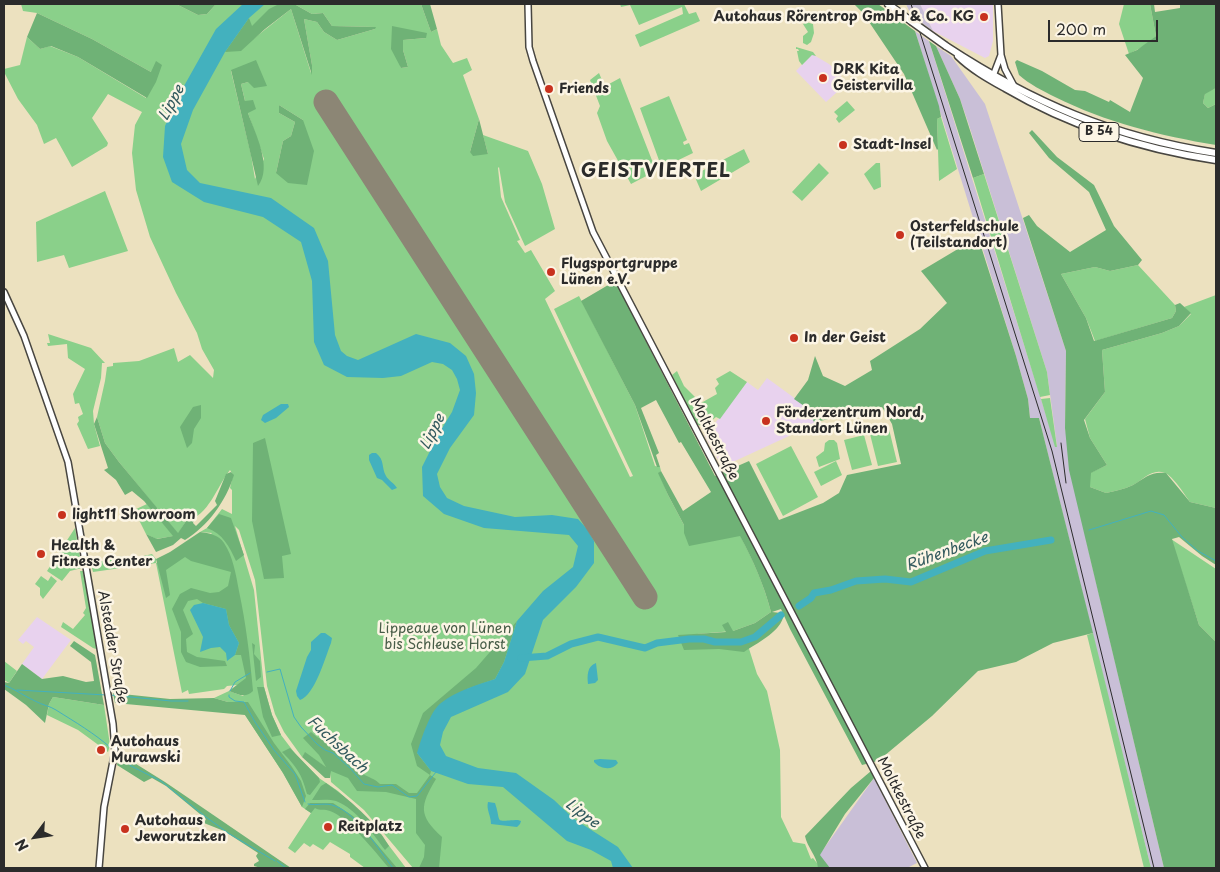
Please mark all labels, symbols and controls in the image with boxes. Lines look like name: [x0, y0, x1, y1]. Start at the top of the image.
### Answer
place label: Autohaus Rörentrop GmbH & Co. KG: [714, 9, 974, 25]
scale bar: [1050, 10, 1160, 42]
marker: Autohaus Rörentrop GmbH & Co. KG: [978, 11, 990, 23]
text: 200 m: [1056, 17, 1106, 40]
place label: DRK Kita Geistervilla: [833, 62, 913, 94]
marker: DRK Kita Geistervilla: [817, 72, 829, 84]
place label: Friends: [559, 81, 609, 97]
water label: Lippe: [155, 82, 189, 124]
marker: Friends: [543, 83, 555, 95]
road number: B 54: [1079, 122, 1119, 142]
place label: Stadt-Insel: [853, 137, 931, 153]
marker: Stadt-Insel: [837, 139, 849, 151]
district label: GEISTVIERTEL: [581, 161, 731, 183]
place label: Osterfeldschule (Teilstandort): [910, 219, 1019, 252]
marker: Osterfeldschule (Teilstandort): [894, 229, 906, 241]
place label: Flugsportgruppe Lünen e.V.: [561, 256, 678, 288]
marker: Flugsportgruppe Lünen e.V.: [545, 266, 557, 278]
place label: In der Geist: [804, 330, 886, 346]
marker: In der Geist: [788, 332, 800, 344]
street label: Moltkestraße: [686, 395, 742, 483]
place label: Förderzentrum Nord, Standort Lünen: [776, 405, 924, 438]
water label: Lippe: [416, 411, 450, 453]
marker: Förderzentrum Nord, Standort Lünen: [760, 415, 772, 427]
place label: light11 Showroom: [72, 507, 195, 523]
marker: light11 Showroom: [56, 509, 68, 521]
water label: Rühenbecke: [904, 529, 990, 575]
place label: Health & Fitness Center: [51, 538, 153, 570]
marker: Health & Fitness Center: [35, 548, 47, 560]
street label: Alstedder Straße: [94, 589, 130, 705]
park label: Lippeaue von Lünen bis Schleuse Horst: [379, 621, 511, 654]
water label: Fuchsbach: [303, 713, 371, 777]
place label: Autohaus Murawski: [111, 734, 180, 766]
marker: Autohaus Murawski: [95, 744, 107, 756]
street label: Moltkestraße: [873, 754, 929, 842]
water label: Lippe: [562, 796, 602, 832]
north arrow: [10, 812, 60, 862]
place label: Autohaus Jeworutzken: [135, 813, 226, 846]
place label: Reitplatz: [338, 819, 402, 835]
marker: Reitplatz: [322, 821, 334, 833]
marker: Autohaus Jeworutzken: [119, 823, 131, 835]
text: N: [10, 835, 34, 855]

